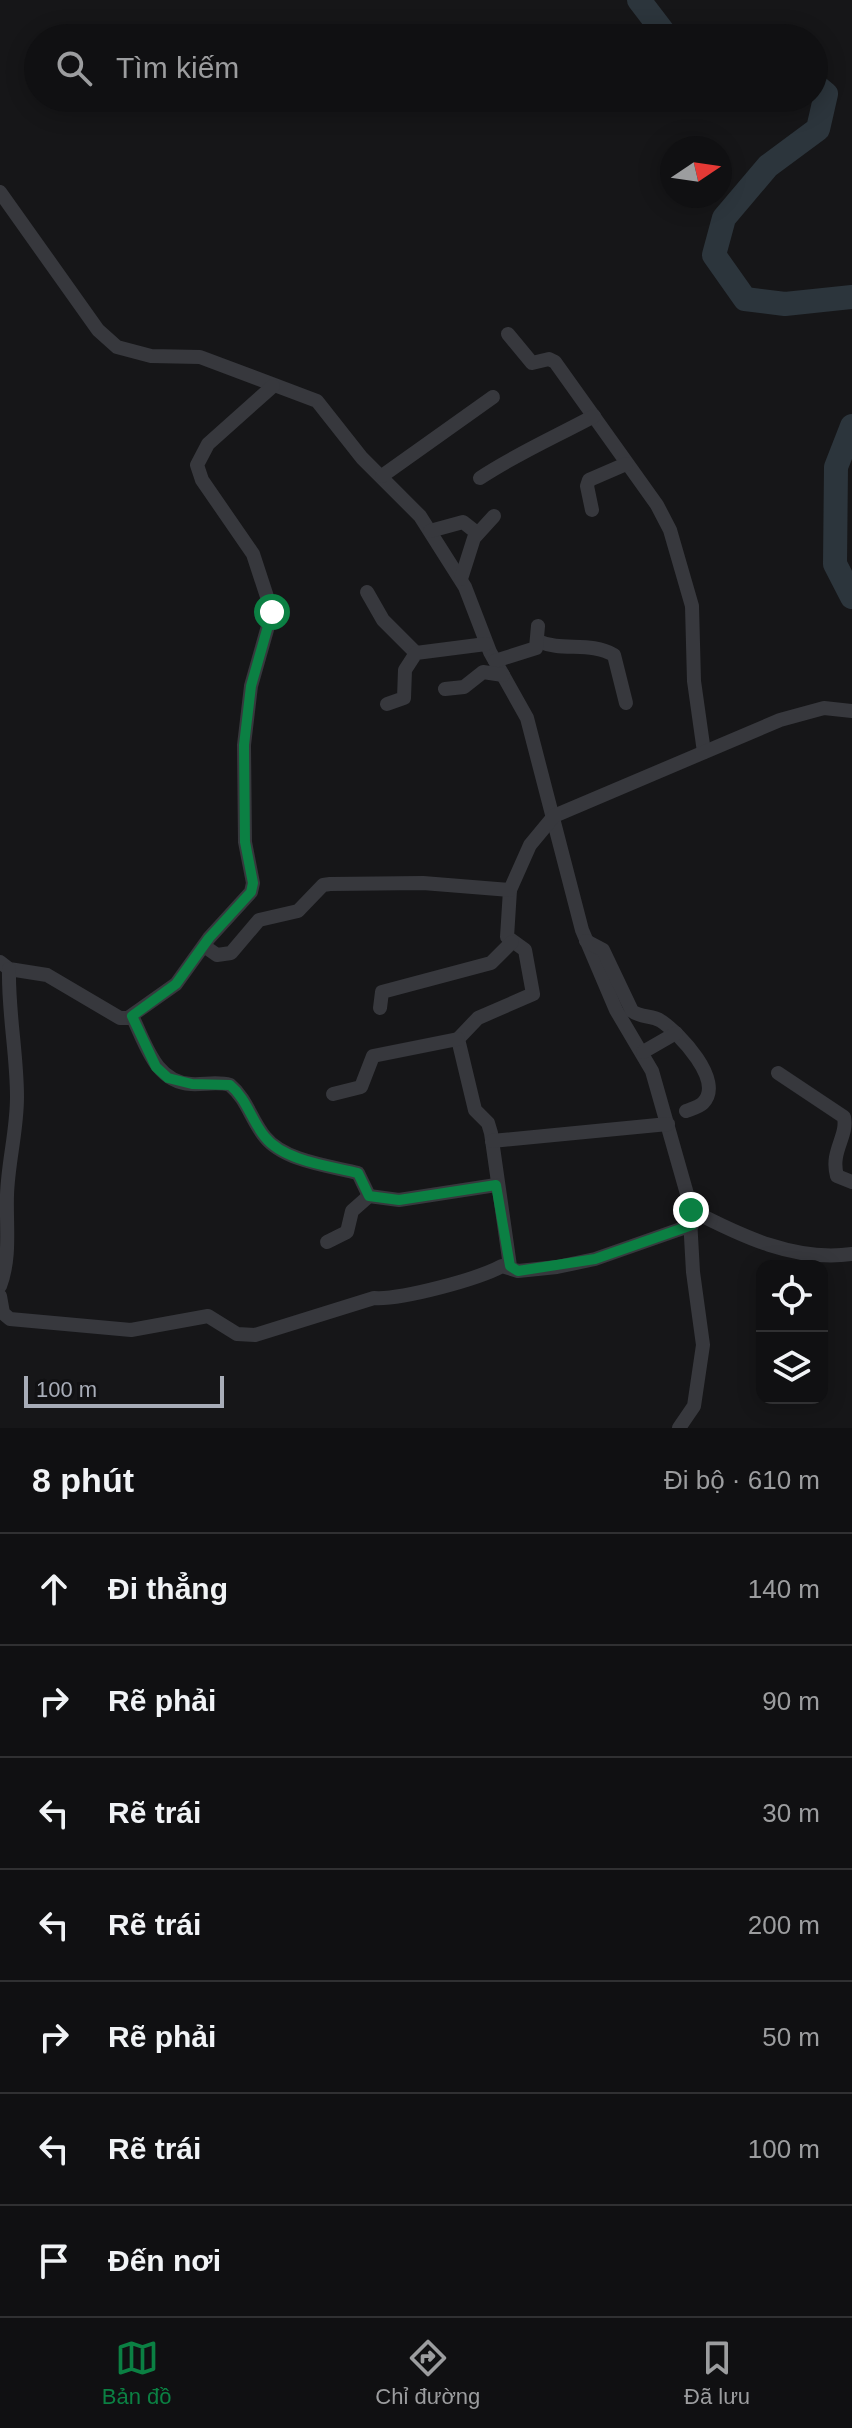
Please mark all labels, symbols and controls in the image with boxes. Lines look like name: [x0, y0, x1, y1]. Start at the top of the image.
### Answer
search box: [24, 24, 828, 112]
icon: search: [52, 46, 96, 90]
text: Tìm kiếm: [116, 51, 239, 84]
north arrow: [660, 136, 732, 208]
route start: [254, 594, 290, 630]
route end: [673, 1192, 709, 1228]
map controls: [756, 1260, 828, 1404]
button: locate: [756, 1260, 828, 1332]
button: layers: [756, 1332, 828, 1404]
scale bar: [24, 1372, 224, 1408]
text: 100 m: [36, 1377, 97, 1402]
text: 8 phút: [32, 1461, 134, 1499]
text: Đi bộ · 610 m: [664, 1465, 820, 1495]
icon: ahead: [32, 1567, 76, 1611]
text: Đi thẳng: [108, 1572, 228, 1605]
text: 140 m: [748, 1574, 820, 1604]
icon: right: [32, 1679, 76, 1723]
text: Rẽ phải: [108, 1684, 216, 1717]
text: 90 m: [762, 1686, 820, 1716]
icon: left: [32, 1791, 76, 1835]
text: Rẽ trái: [108, 1796, 201, 1829]
text: 30 m: [762, 1798, 820, 1828]
icon: left: [32, 1903, 76, 1947]
text: Rẽ trái: [108, 1908, 201, 1941]
text: 200 m: [748, 1910, 820, 1940]
icon: right: [32, 2015, 76, 2059]
text: Rẽ phải: [108, 2020, 216, 2053]
text: 50 m: [762, 2022, 820, 2052]
icon: left: [32, 2127, 76, 2171]
text: Rẽ trái: [108, 2132, 201, 2165]
text: 100 m: [748, 2134, 820, 2164]
icon: arrive: [32, 2239, 76, 2283]
text: Đến nơi: [108, 2244, 221, 2277]
tab: Bản đồ: [102, 2336, 172, 2410]
tab: Chỉ đường: [375, 2336, 480, 2410]
tab: Đã lưu: [684, 2336, 750, 2410]

